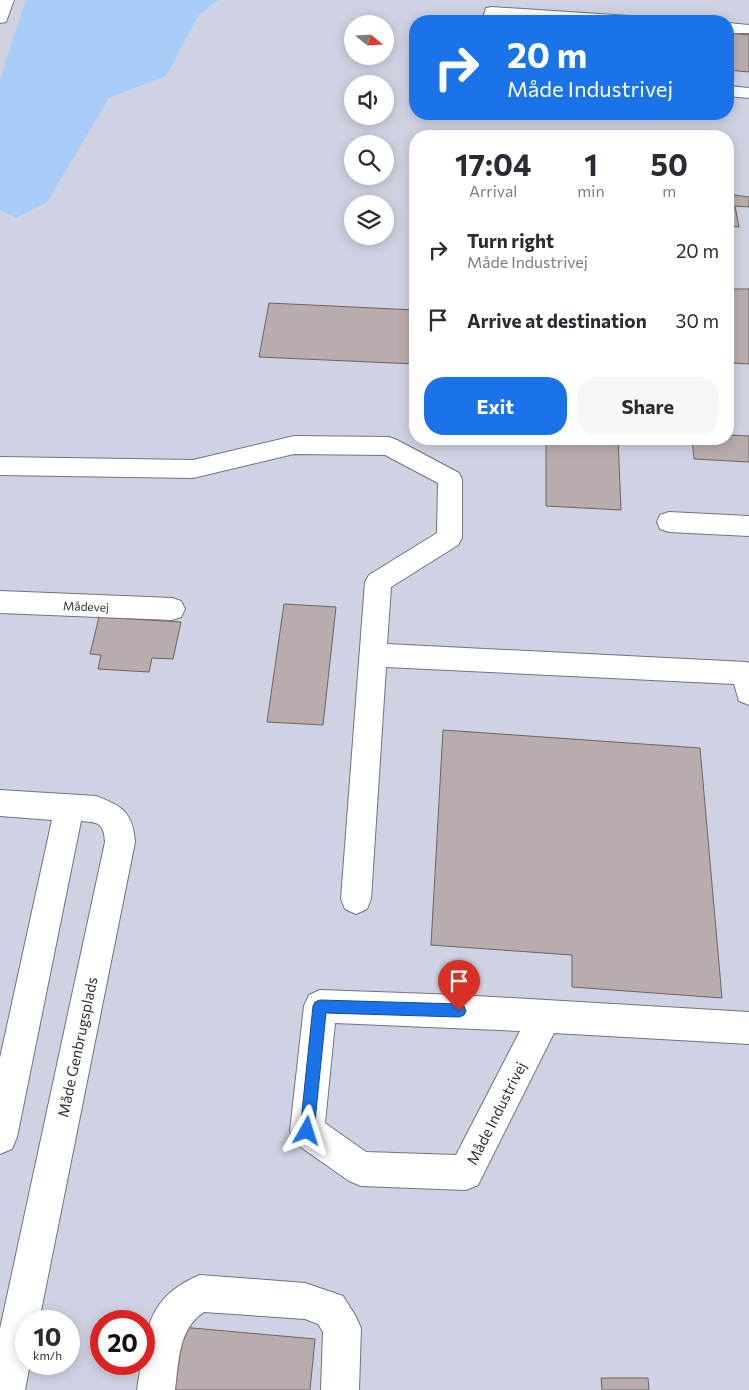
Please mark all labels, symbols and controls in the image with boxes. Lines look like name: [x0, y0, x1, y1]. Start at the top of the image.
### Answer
north arrow: [344, 15, 394, 65]
map controls: [344, 15, 394, 245]
text: 20 m: [507, 32, 587, 75]
icon: right: [424, 35, 489, 100]
button: sound: [344, 75, 394, 125]
text: Måde Industrivej: [507, 75, 673, 102]
button: search: [344, 135, 394, 185]
text: 17:04: [455, 145, 531, 182]
text: 1: [584, 145, 598, 182]
text: 50: [651, 145, 688, 182]
text: Arrival: [469, 181, 517, 200]
text: min: [577, 181, 605, 200]
text: m: [662, 181, 676, 200]
button: layers: [344, 195, 394, 245]
text: Turn right: [467, 229, 554, 252]
icon: right: [424, 236, 452, 264]
text: 20 m: [676, 239, 719, 262]
text: Måde Industrivej: [467, 252, 588, 271]
icon: arrive: [424, 306, 452, 334]
text: Arrive at destination: [467, 309, 647, 332]
text: 30 m: [676, 309, 719, 332]
button: Exit: [424, 377, 567, 435]
button: Share: [577, 377, 719, 435]
street label: Mådevej: [63, 598, 109, 614]
pin: [438, 960, 480, 1011]
icon: arrive: [445, 967, 473, 995]
street label: Måde Genbrugsplads: [53, 975, 101, 1119]
street label: Måde Industrivej: [462, 1058, 530, 1168]
position arrow: [280, 1104, 332, 1156]
speed limit sign: 20: [90, 1310, 155, 1375]
text: 10: [34, 1321, 61, 1351]
text: km/h: [33, 1348, 62, 1362]

